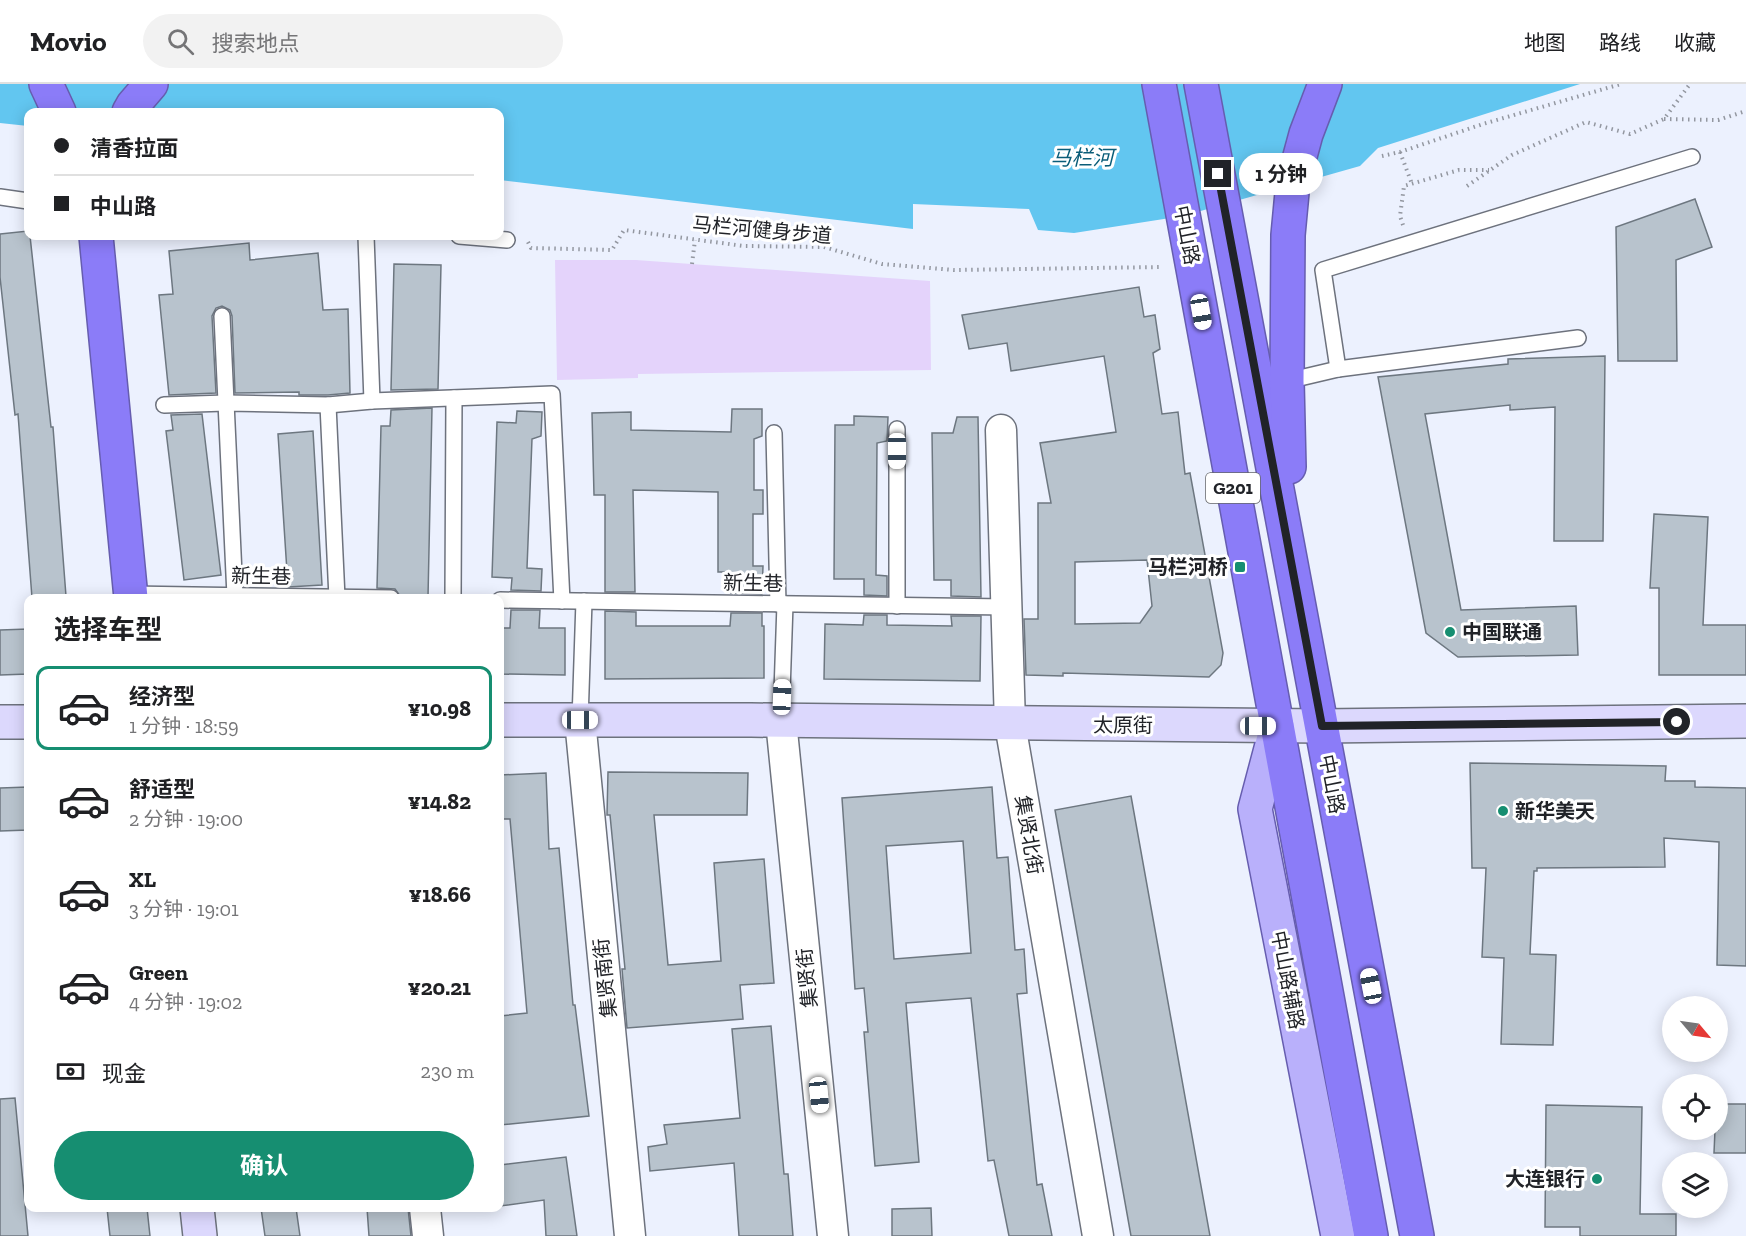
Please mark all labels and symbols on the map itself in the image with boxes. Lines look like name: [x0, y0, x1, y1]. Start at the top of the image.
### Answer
water label: 马栏河: [1051, 145, 1117, 170]
callout: 1 分钟: [1239, 153, 1323, 195]
route end: [1204, 160, 1231, 187]
street label: 中山路: [1169, 203, 1205, 267]
street label: 马栏河健身步道: [691, 212, 833, 248]
car: [1189, 293, 1213, 331]
car: [888, 433, 906, 469]
road number: G201: [1206, 473, 1260, 503]
place label: 马栏河桥: [1148, 555, 1228, 579]
marker: 马栏河桥: [1233, 560, 1247, 574]
street label: 新生巷: [231, 563, 291, 589]
street label: 新生巷: [723, 570, 783, 596]
place label: 中国联通: [1462, 620, 1542, 644]
marker: 中国联通: [1443, 625, 1457, 639]
car: [772, 679, 792, 715]
route start: [1663, 708, 1690, 735]
car: [562, 711, 598, 729]
street label: 太原街: [1093, 713, 1153, 737]
car: [1240, 717, 1276, 735]
street label: 中山路: [1314, 752, 1350, 816]
street label: 集贤北街: [1010, 794, 1048, 876]
place label: 新华美天: [1515, 799, 1595, 823]
marker: 新华美天: [1496, 804, 1510, 818]
street label: 中山路辅路: [1267, 929, 1309, 1031]
street label: 集贤南街: [589, 937, 621, 1019]
street label: 集贤街: [792, 947, 822, 1009]
car: [1359, 967, 1383, 1005]
north arrow: [1662, 996, 1728, 1062]
car: [808, 1076, 830, 1114]
place label: 大连银行: [1505, 1167, 1585, 1191]
marker: 大连银行: [1590, 1172, 1604, 1186]

